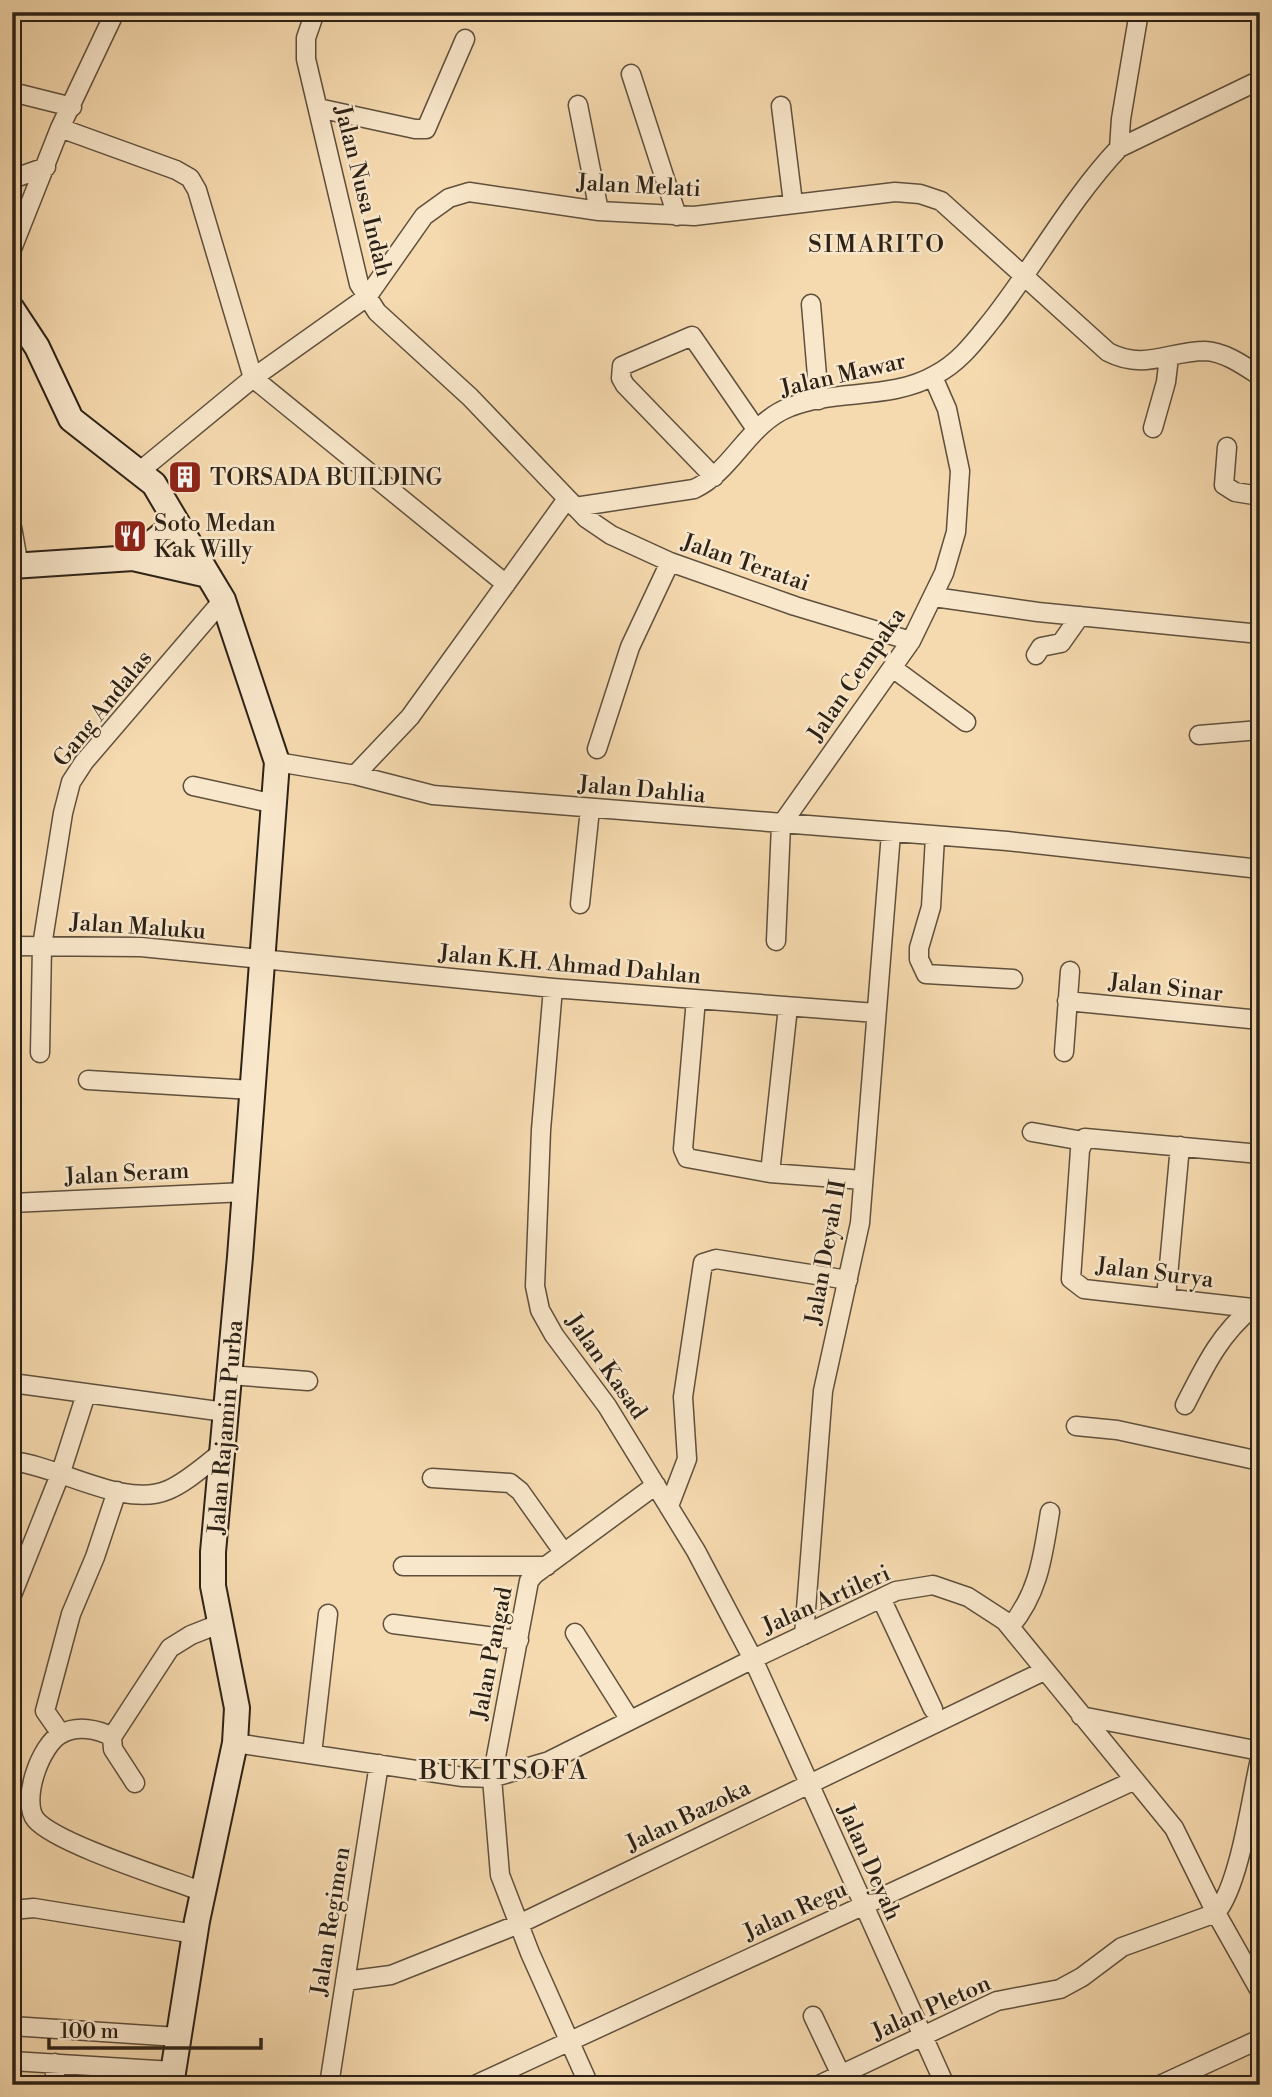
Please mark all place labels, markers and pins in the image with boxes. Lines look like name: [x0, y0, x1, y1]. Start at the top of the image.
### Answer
building icon: TORSADA BUILDING: [166, 458, 204, 496]
place label: TORSADA BUILDING: [210, 464, 443, 492]
place label: Soto Medan Kak Willy: [154, 510, 276, 564]
restaurant icon: Soto Medan Kak Willy: [111, 517, 149, 555]

